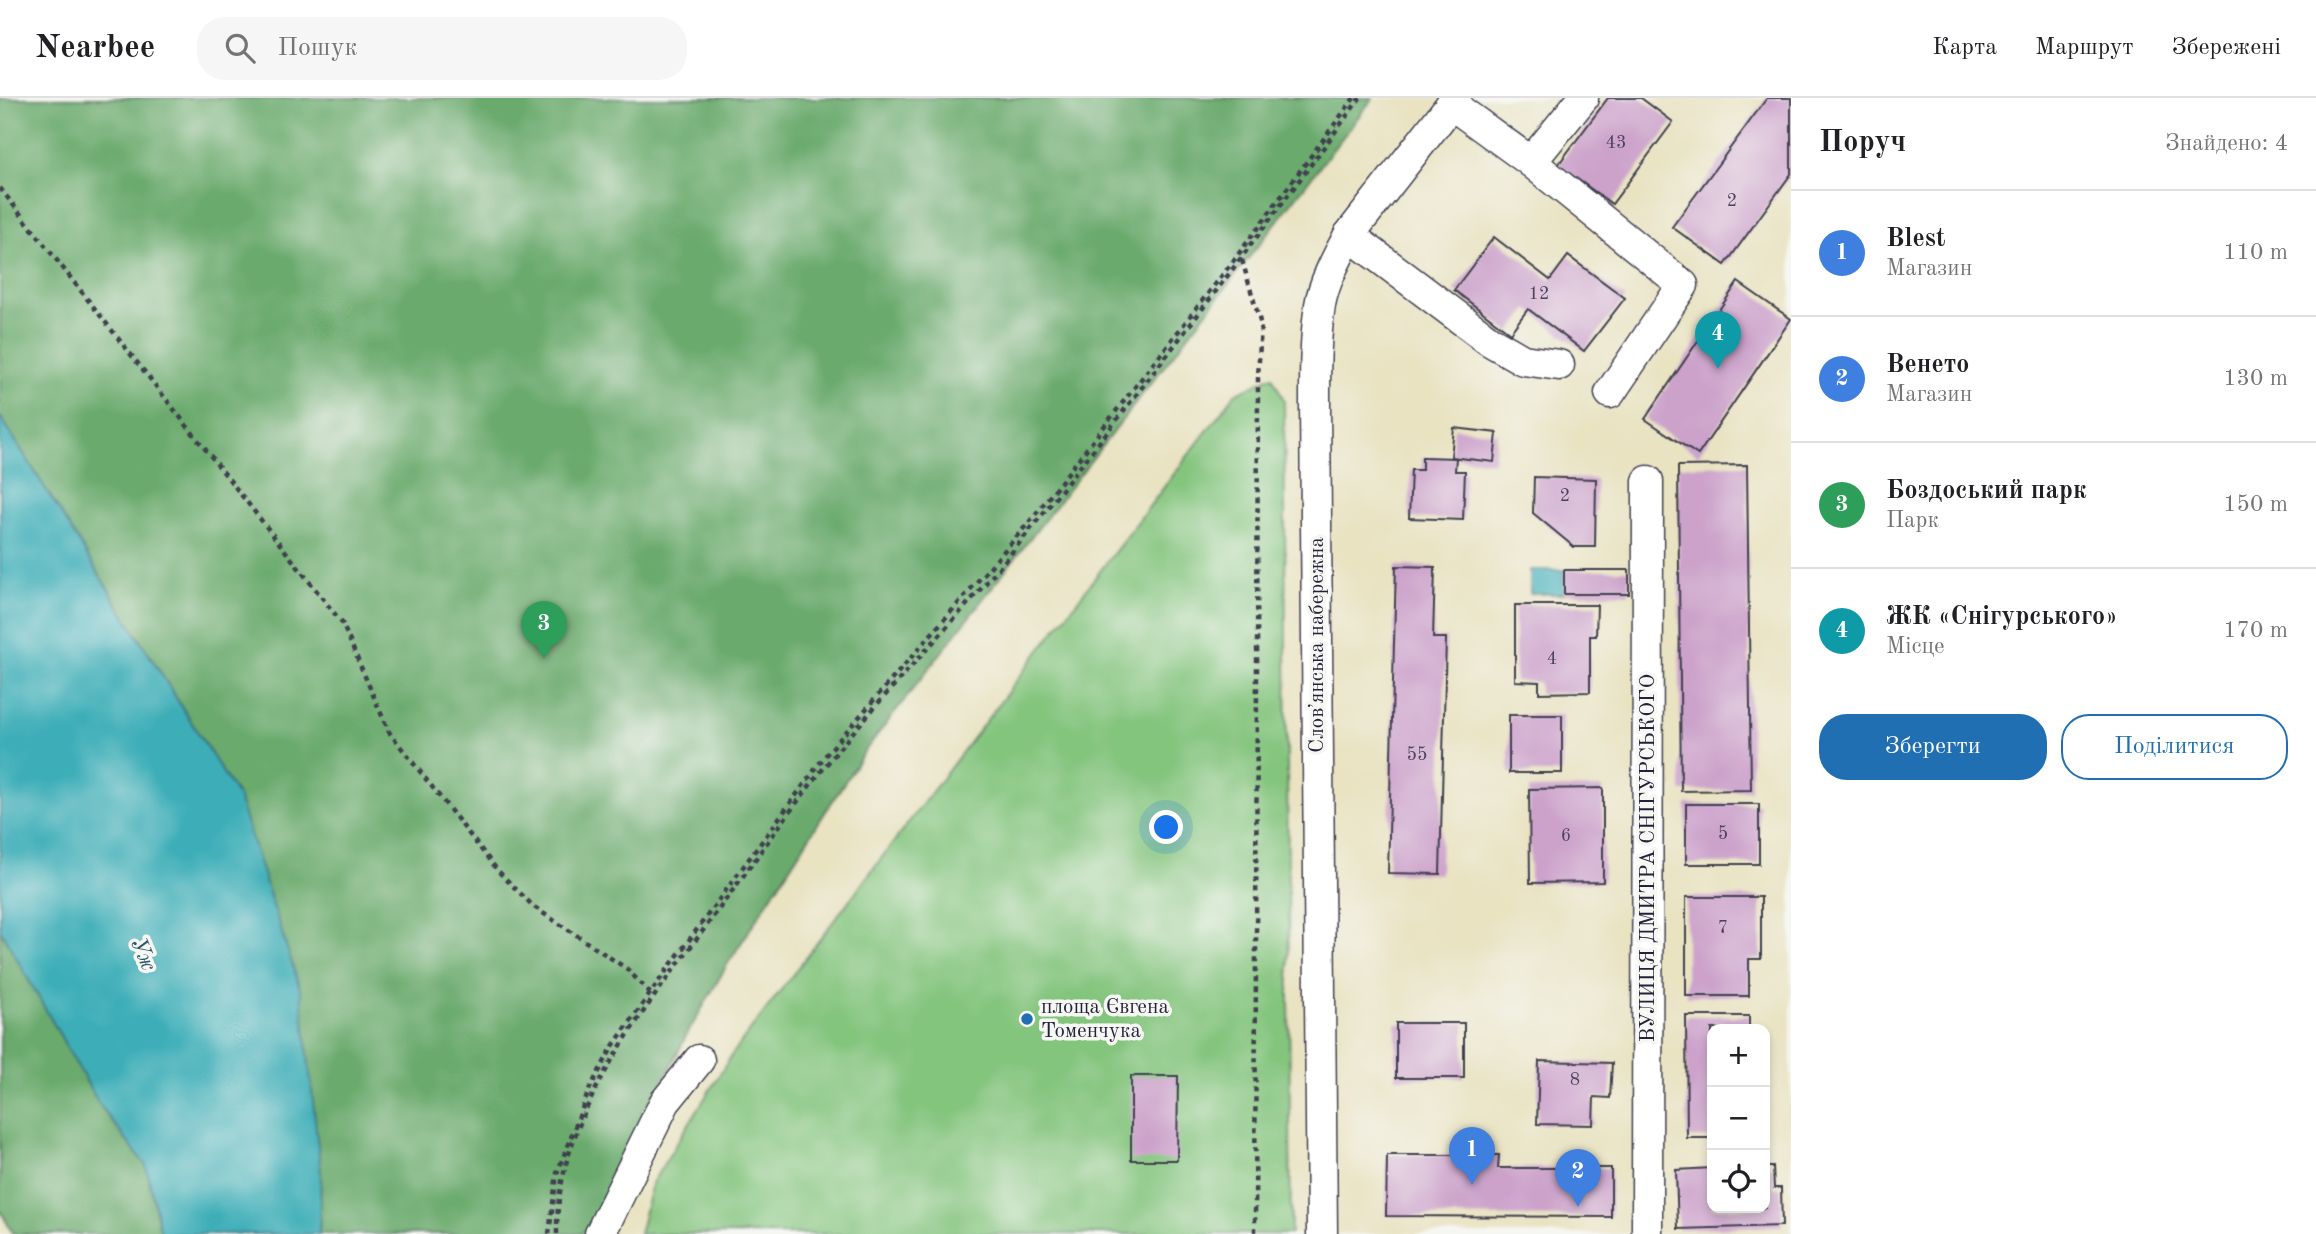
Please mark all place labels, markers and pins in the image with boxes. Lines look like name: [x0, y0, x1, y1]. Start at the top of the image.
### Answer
pin: 4: [1695, 311, 1741, 369]
pin: 3: [521, 601, 567, 659]
place label: площа Євгена Томенчука: [1041, 997, 1169, 1042]
marker: площа Євгена Томенчука: [1019, 1011, 1035, 1027]
pin: 1: [1449, 1127, 1495, 1185]
pin: 2: [1555, 1149, 1601, 1207]

